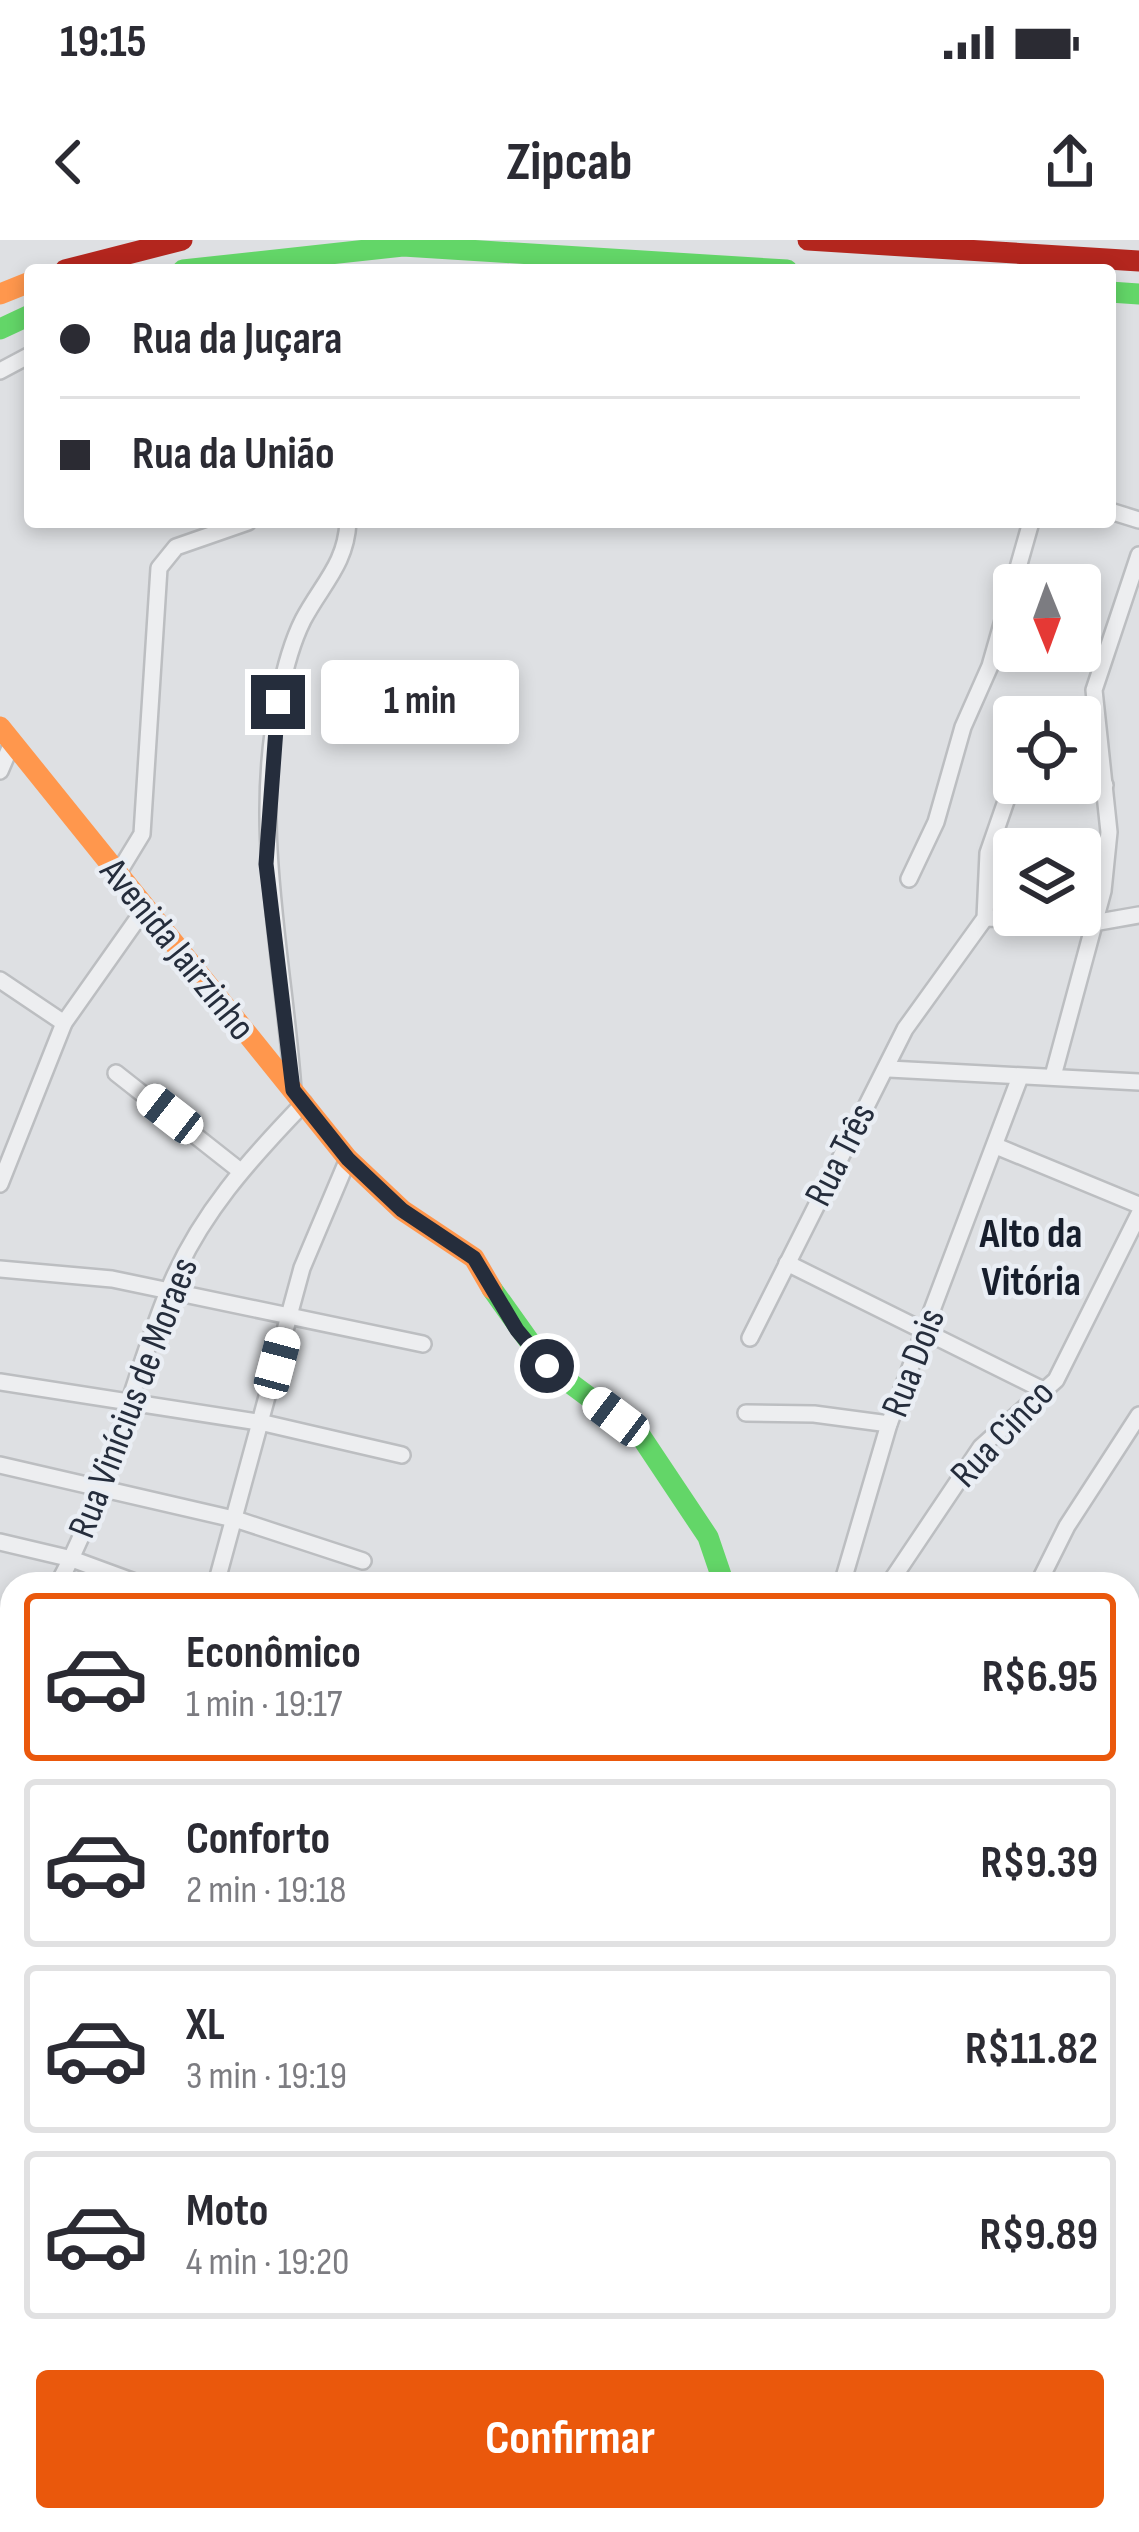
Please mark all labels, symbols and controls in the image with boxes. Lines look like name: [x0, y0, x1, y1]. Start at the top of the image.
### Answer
text: 19:15: [60, 15, 147, 70]
icon: back: [36, 129, 102, 195]
icon: share: [1037, 129, 1103, 195]
text: Zipcab: [506, 130, 633, 195]
text: Rua da Juçara: [132, 312, 343, 367]
text: Rua da União: [132, 427, 335, 482]
north arrow: [993, 564, 1101, 672]
map controls: [993, 564, 1101, 936]
callout: 1 min: [320, 660, 518, 744]
route end: [251, 675, 305, 729]
text: 1 min: [384, 678, 456, 725]
button: locate: [993, 696, 1101, 804]
button: layers: [993, 828, 1101, 936]
street label: Avenida Jairzinho: [89, 849, 265, 1050]
car: [131, 1078, 209, 1150]
street label: Rua Três: [795, 1096, 887, 1214]
district label: Alto da Vitória: [979, 1209, 1082, 1308]
street label: Rua Vinícius de Moraes: [59, 1251, 209, 1545]
street label: Rua Dois: [872, 1302, 956, 1424]
car: [250, 1324, 304, 1402]
route start: [520, 1339, 574, 1393]
street label: Rua Cinco: [941, 1370, 1065, 1498]
car: [576, 1381, 656, 1453]
icon: car: [42, 1623, 150, 1731]
text: Econômico: [186, 1626, 361, 1681]
text: R$6.95: [982, 1650, 1098, 1705]
text: 1 min · 19:17: [186, 1681, 342, 1728]
icon: car: [42, 1809, 150, 1917]
text: Conforto: [186, 1812, 330, 1867]
text: R$9.39: [981, 1836, 1098, 1891]
text: 2 min · 19:18: [186, 1867, 346, 1914]
icon: car: [42, 1995, 150, 2103]
text: XL: [186, 1998, 225, 2053]
text: R$11.82: [965, 2022, 1098, 2077]
text: 3 min · 19:19: [186, 2053, 347, 2100]
icon: car: [42, 2181, 150, 2289]
text: Moto: [186, 2184, 268, 2239]
text: R$9.89: [980, 2208, 1098, 2263]
text: 4 min · 19:20: [186, 2239, 349, 2286]
button: Confirmar: [36, 2370, 1104, 2508]

